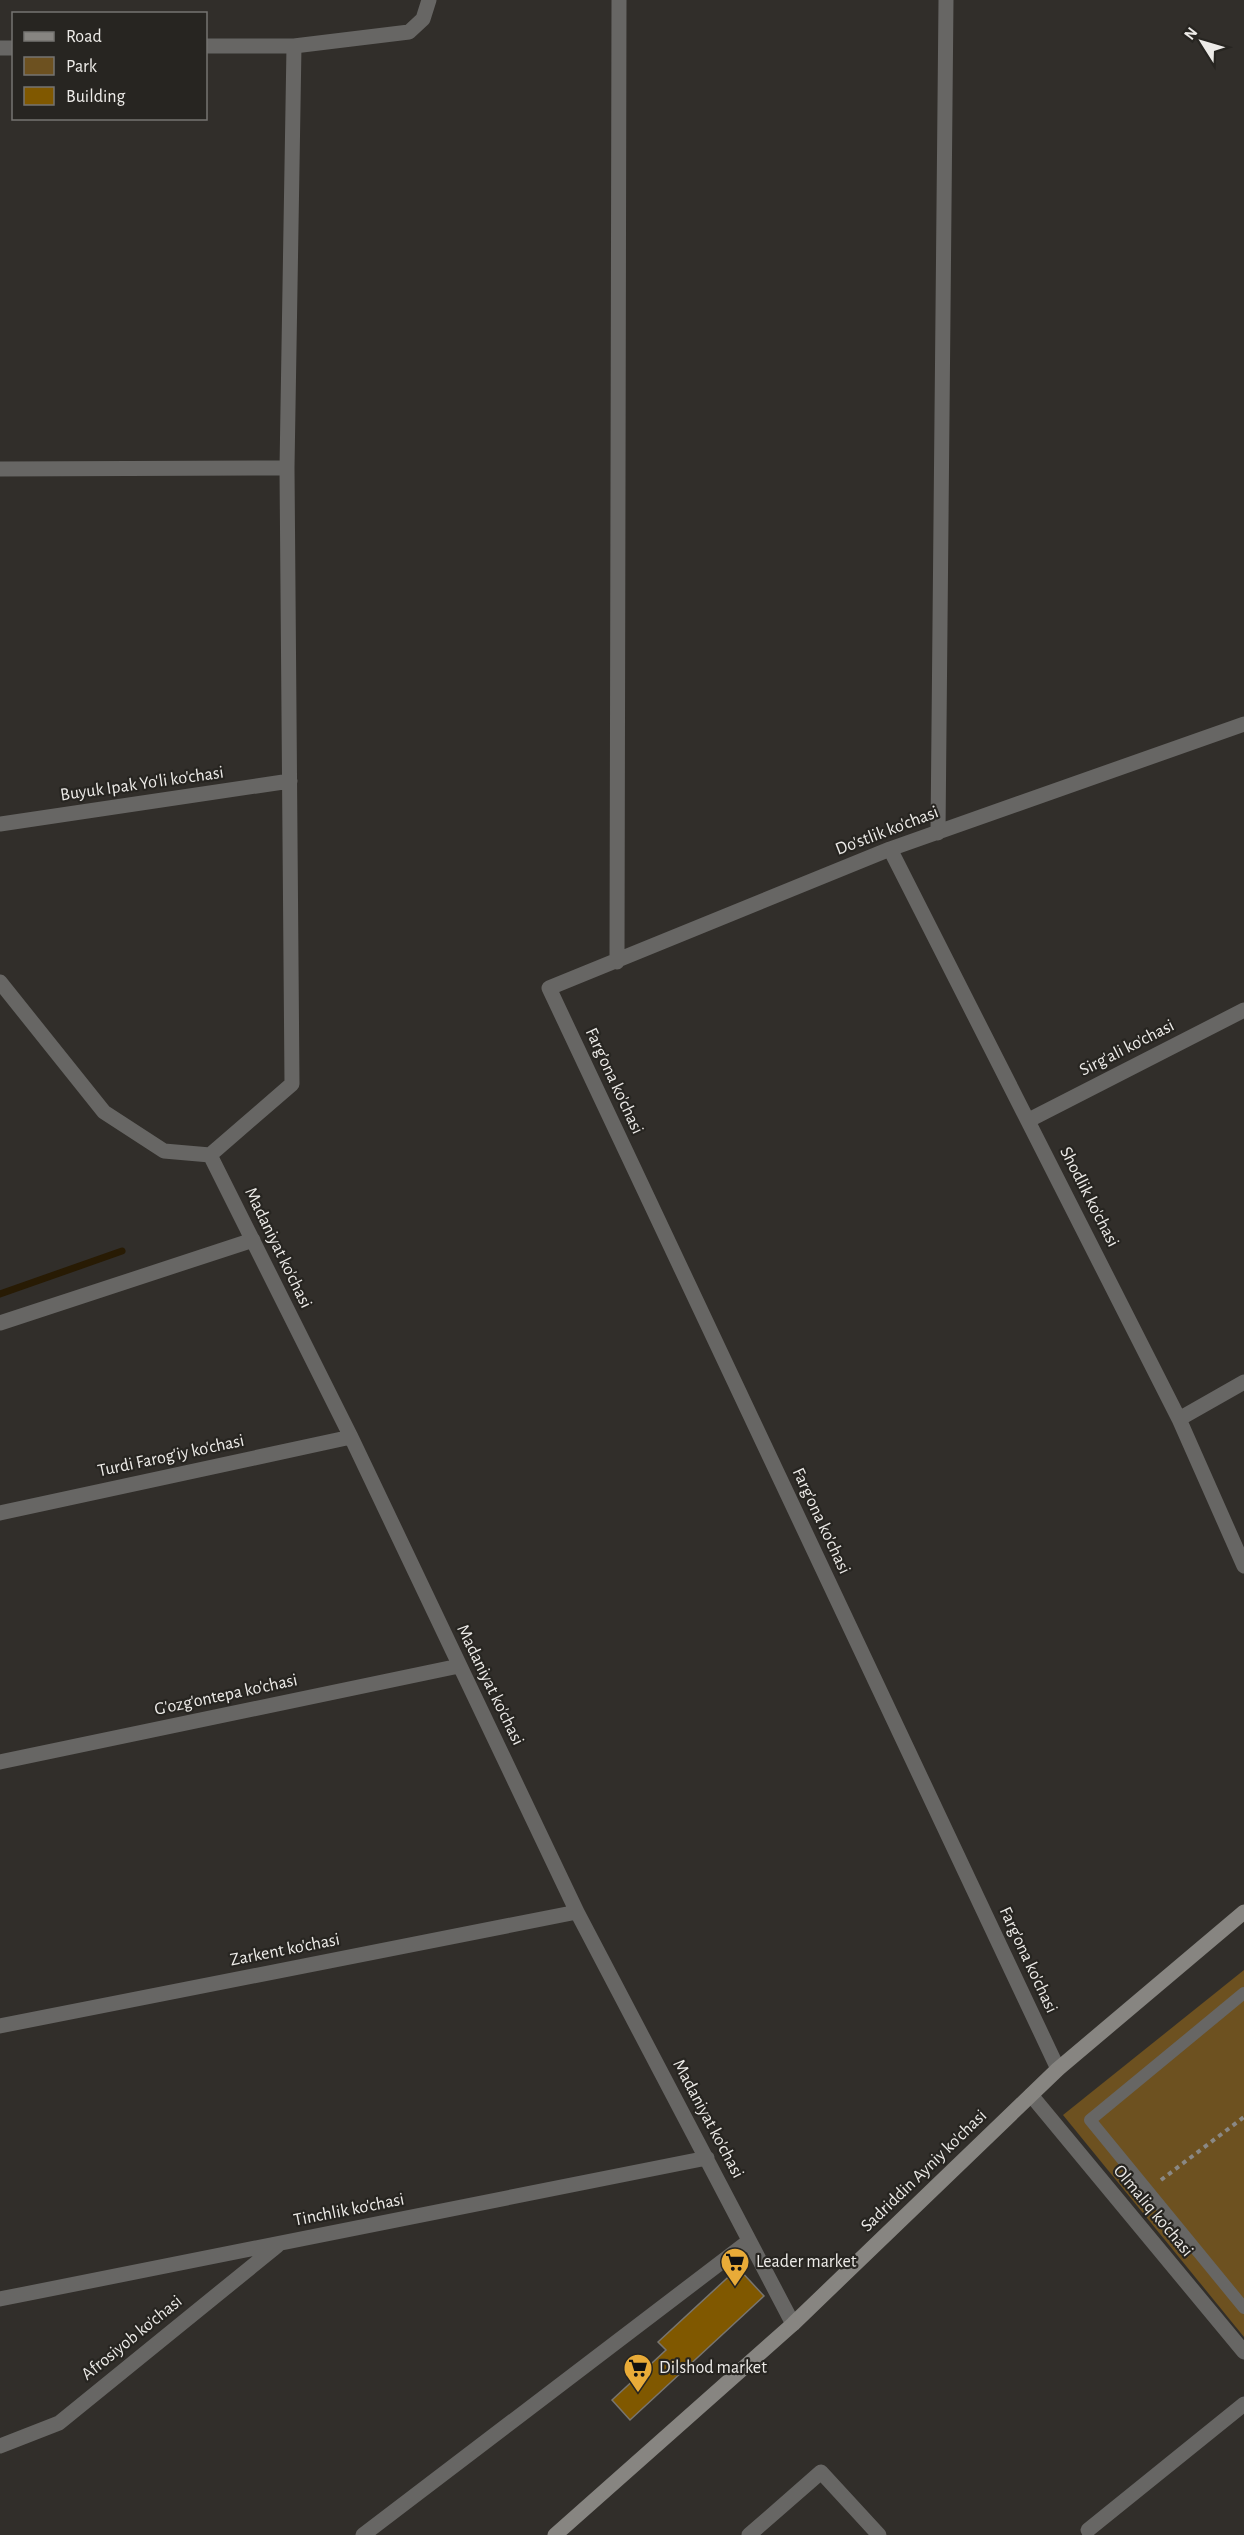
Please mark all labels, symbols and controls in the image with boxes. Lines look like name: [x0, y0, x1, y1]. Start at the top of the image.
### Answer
legend: [12, 12, 207, 120]
north arrow: [1172, 12, 1232, 72]
text: N: [1181, 24, 1201, 43]
text: Road: [66, 28, 102, 46]
text: Park: [66, 58, 98, 76]
text: Building: [66, 88, 126, 106]
street label: Buyuk Ipak Yo'li ko'chasi: [59, 764, 225, 804]
street label: Do'stlik ko'chasi: [833, 803, 941, 859]
street label: Sirg'ali ko'chasi: [1077, 1016, 1177, 1080]
street label: Farg'ona ko'chasi: [582, 1025, 646, 1137]
street label: Shodlik ko'chasi: [1056, 1144, 1122, 1250]
street label: Madaniyat ko'chasi: [241, 1185, 315, 1311]
street label: Turdi Farog'iy ko'chasi: [96, 1432, 246, 1480]
street label: Farg'ona ko'chasi: [789, 1465, 853, 1577]
street label: Madaniyat ko'chasi: [453, 1622, 527, 1748]
street label: G'ozg'ontepa ko'chasi: [153, 1671, 299, 1719]
street label: Farg'ona ko'chasi: [996, 1904, 1060, 2016]
street label: Zarkent ko'chasi: [229, 1931, 341, 1969]
street label: Madaniyat ko'chasi: [669, 2057, 747, 2181]
street label: Sadriddin Ayniy ko'chasi: [858, 2107, 990, 2235]
street label: Olmaliq ko'chasi: [1110, 2162, 1196, 2260]
street label: Tinchlik ko'chasi: [292, 2190, 406, 2230]
supermarket icon: Leader market: [719, 2246, 751, 2288]
place label: Leader market: [756, 2253, 857, 2271]
street label: Afrosiyob ko'chasi: [78, 2292, 186, 2384]
supermarket icon: Dilshod market: [622, 2352, 654, 2394]
place label: Dilshod market: [659, 2359, 767, 2377]

